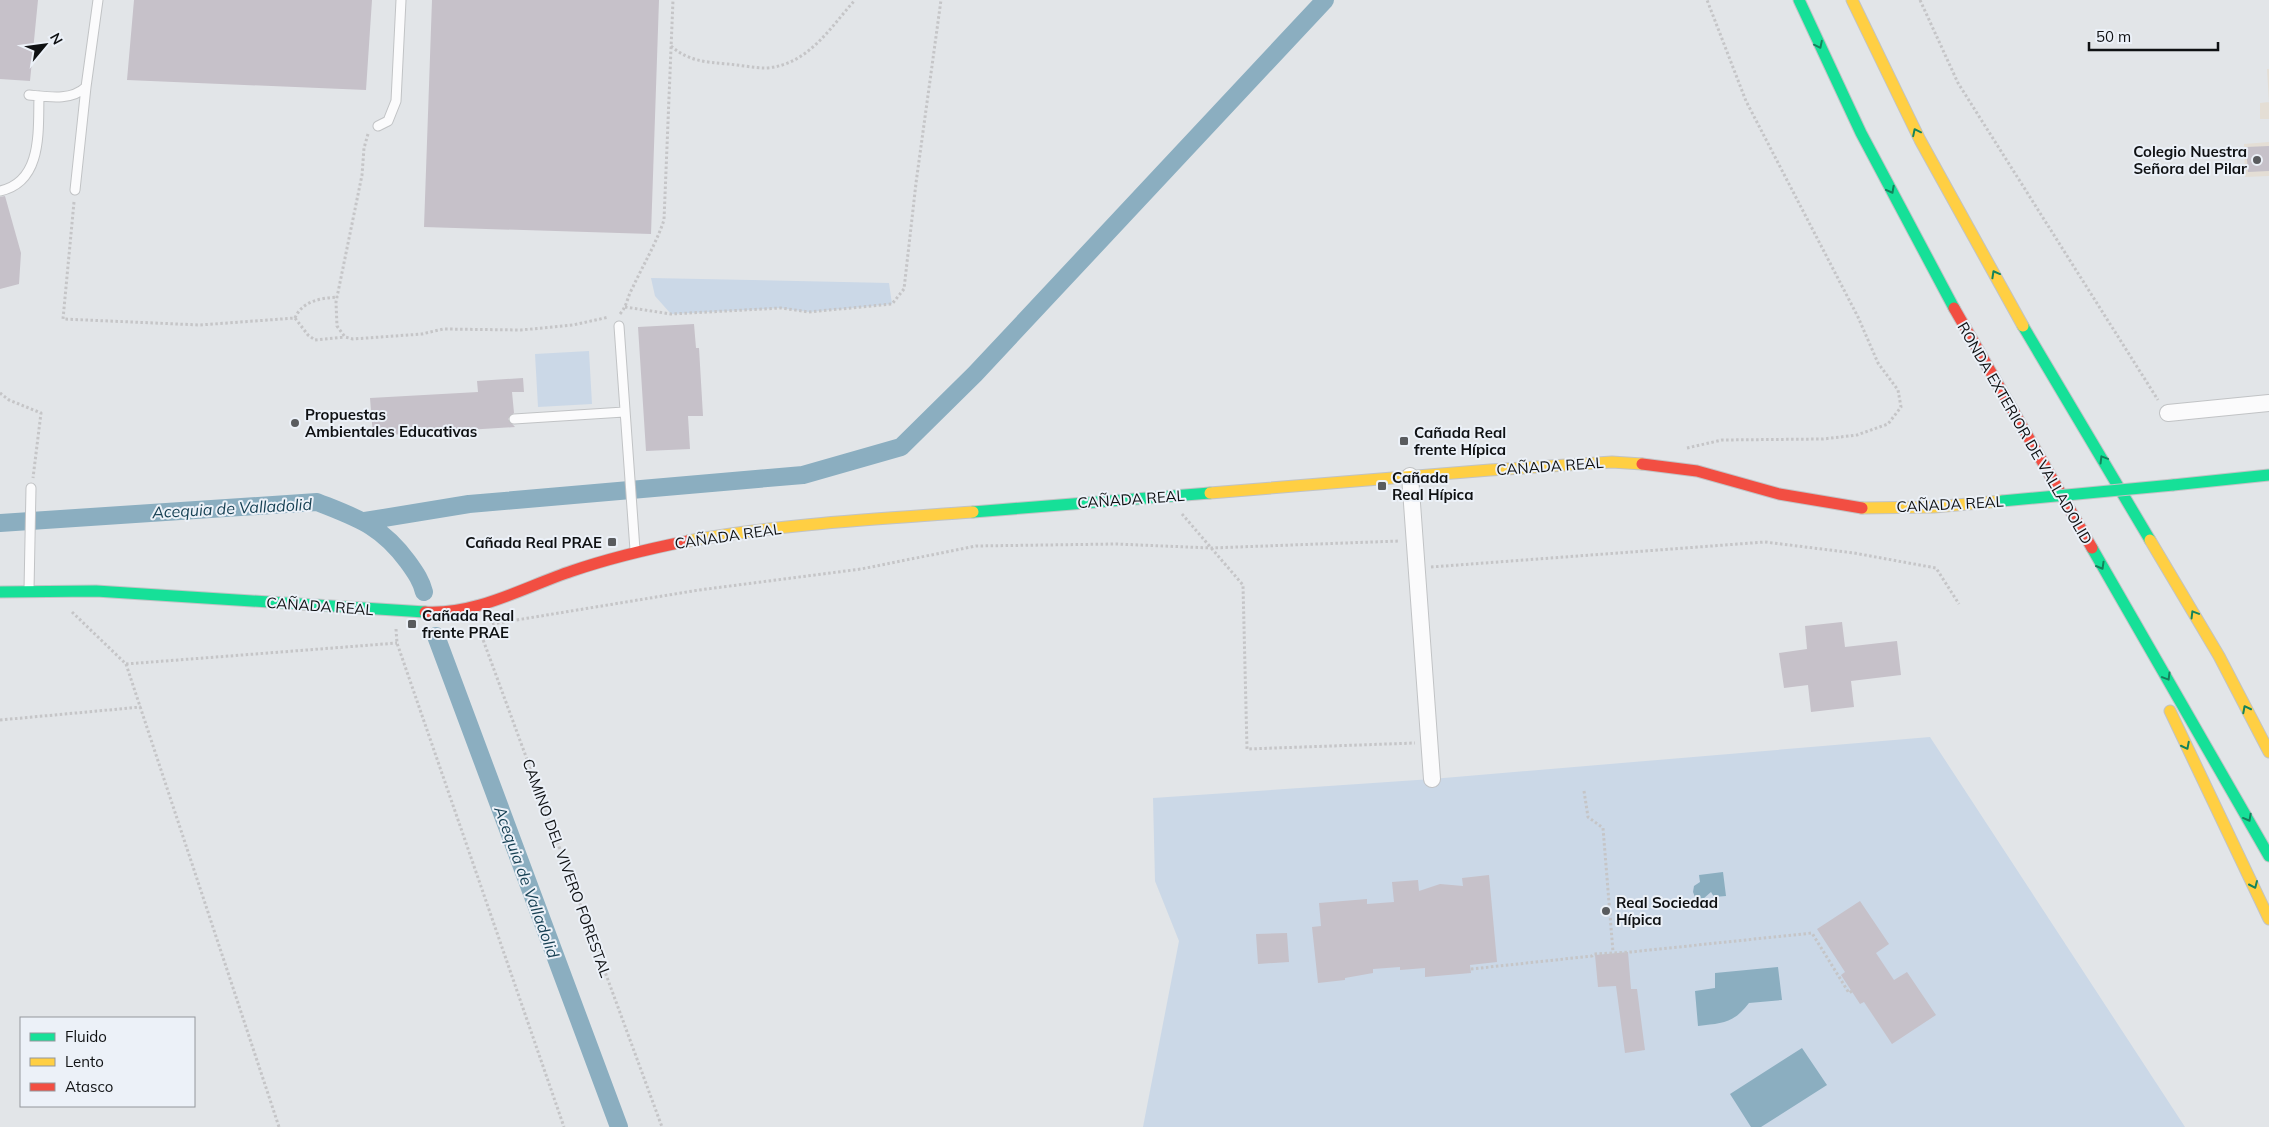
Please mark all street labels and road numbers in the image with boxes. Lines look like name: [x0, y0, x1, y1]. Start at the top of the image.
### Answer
street label: RONDA EXTERIOR DE VALLADOLID: [1953, 319, 2097, 547]
street label: CAÑADA REAL: [1496, 453, 1604, 479]
street label: CAÑADA REAL: [1077, 486, 1185, 512]
street label: CAÑADA REAL: [1896, 492, 2004, 516]
street label: CAÑADA REAL: [673, 519, 783, 553]
street label: CAÑADA REAL: [266, 593, 374, 619]
street label: CAMINO DEL VIVERO FORESTAL: [519, 756, 615, 980]

